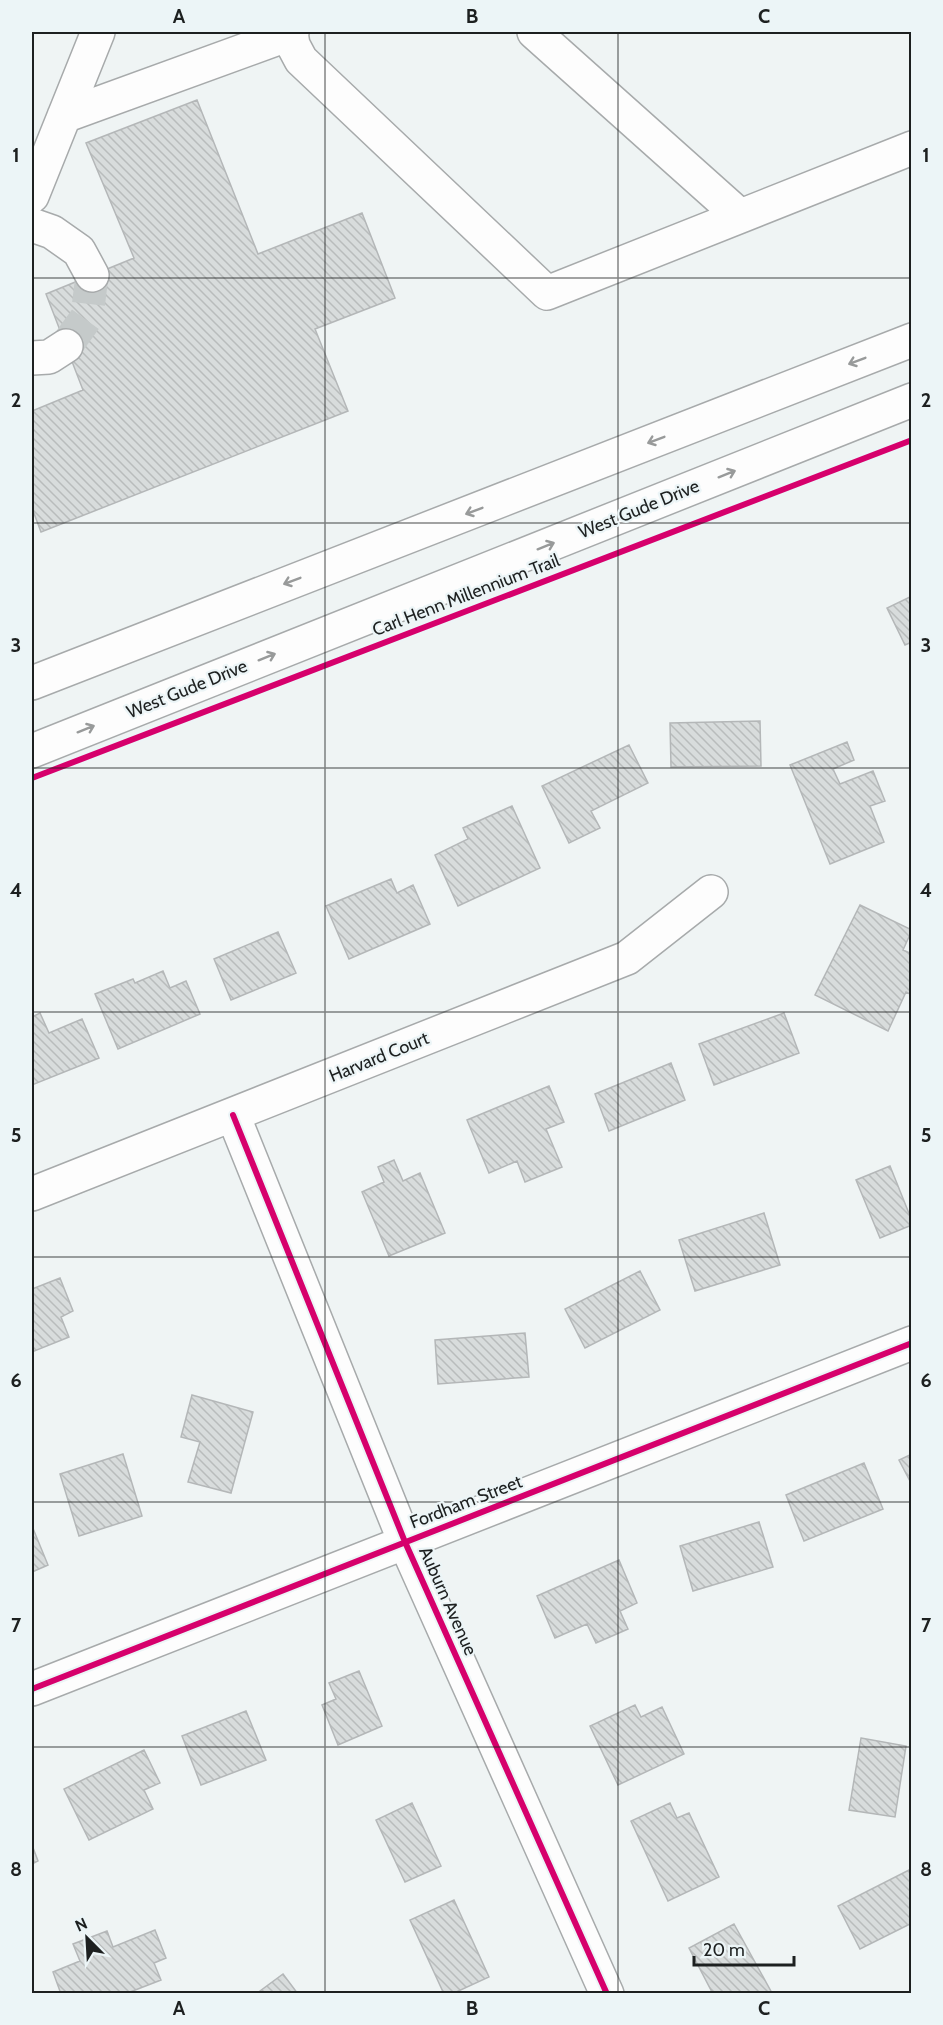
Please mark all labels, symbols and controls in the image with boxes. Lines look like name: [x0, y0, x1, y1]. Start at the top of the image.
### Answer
text: A: [173, 4, 186, 28]
text: B: [466, 4, 478, 28]
text: C: [758, 4, 770, 28]
text: 1: [12, 143, 20, 167]
text: 1: [922, 143, 930, 167]
one-way arrow: [848, 356, 867, 367]
text: 2: [11, 388, 21, 412]
text: 2: [921, 388, 931, 412]
one-way arrow: [647, 435, 666, 446]
one-way arrow: [717, 468, 736, 479]
street label: West Gude Drive: [575, 475, 703, 543]
one-way arrow: [465, 506, 484, 517]
one-way arrow: [536, 540, 555, 551]
street label: Carl Henn Millennium Trail: [369, 549, 563, 641]
one-way arrow: [284, 577, 302, 588]
text: 3: [11, 633, 21, 657]
text: 3: [921, 633, 931, 657]
one-way arrow: [257, 651, 276, 662]
street label: West Gude Drive: [123, 655, 251, 723]
one-way arrow: [76, 723, 95, 734]
text: 4: [10, 878, 22, 902]
text: 4: [920, 878, 932, 902]
street label: Harvard Court: [326, 1027, 432, 1087]
text: 5: [11, 1123, 21, 1147]
text: 5: [921, 1123, 931, 1147]
text: 6: [10, 1368, 22, 1392]
text: 6: [920, 1368, 932, 1392]
street label: Fordham Street: [407, 1471, 525, 1533]
street label: Auburn Avenue: [414, 1543, 482, 1659]
text: 7: [11, 1613, 22, 1637]
text: 7: [921, 1613, 932, 1637]
text: 8: [10, 1857, 22, 1881]
text: 8: [920, 1857, 932, 1881]
north arrow: [57, 1908, 117, 1968]
text: N: [72, 1914, 90, 1936]
scale bar: [694, 1929, 794, 1967]
text: 20 m: [703, 1939, 745, 1961]
text: A: [173, 1996, 186, 2020]
text: B: [466, 1996, 478, 2020]
text: C: [758, 1996, 770, 2020]

